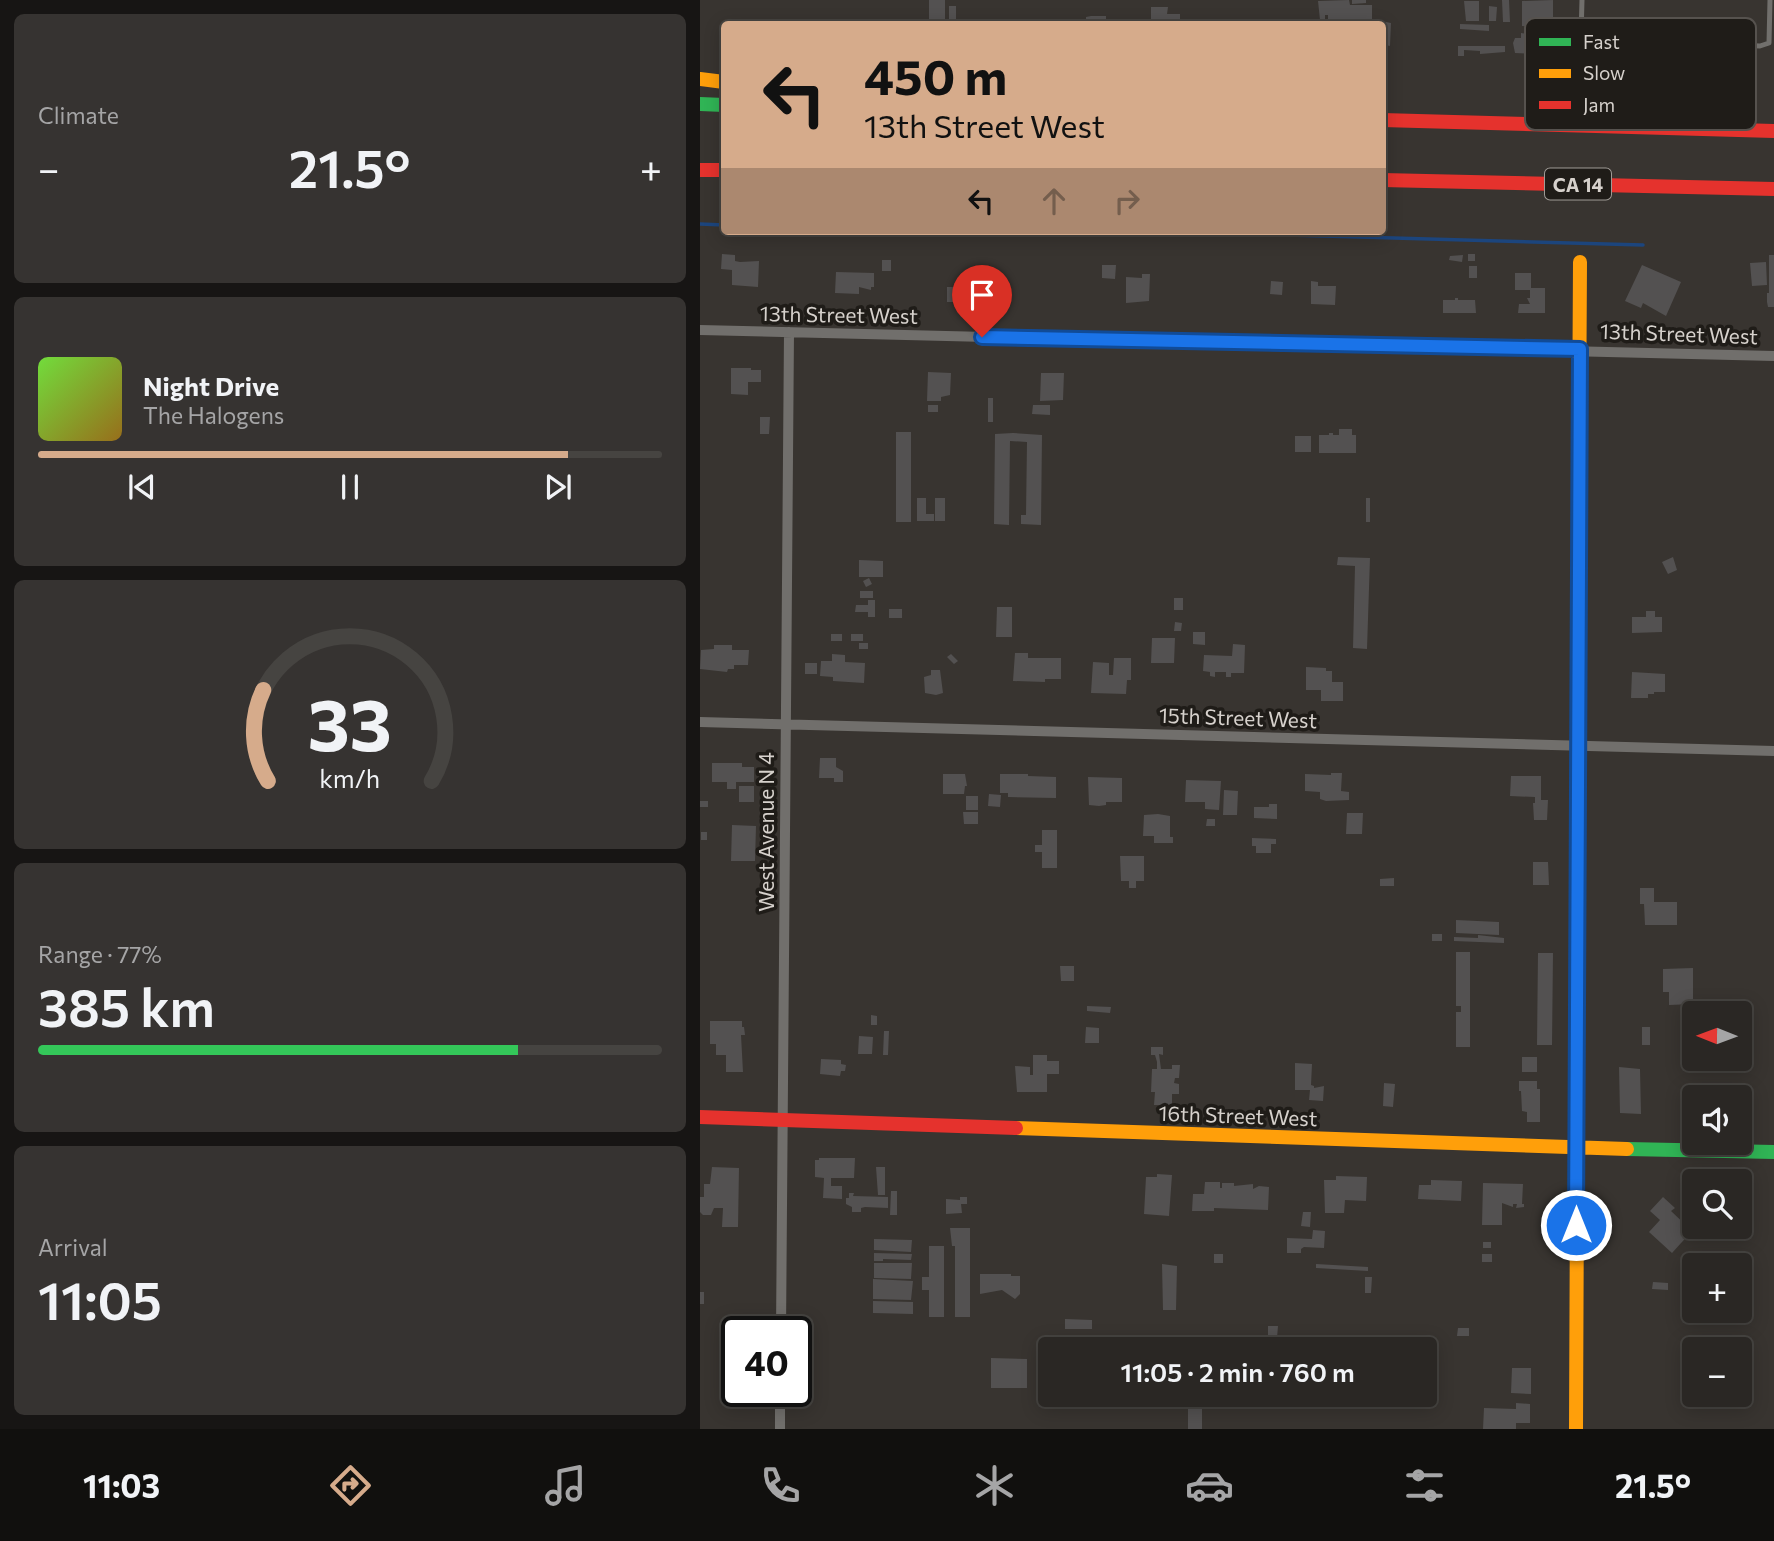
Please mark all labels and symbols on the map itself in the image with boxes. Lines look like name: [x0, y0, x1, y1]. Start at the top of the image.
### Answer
legend: [1525, 18, 1756, 130]
text: Fast: [1583, 30, 1620, 53]
text: Slow: [1583, 61, 1625, 84]
text: Jam: [1583, 93, 1615, 116]
road number: CA 14: [1545, 168, 1611, 200]
pin: [952, 265, 1012, 337]
street label: 13th Street West: [760, 300, 918, 328]
street label: 13th Street West: [1600, 318, 1758, 348]
street label: 15th Street West: [1159, 702, 1317, 732]
street label: West Avenue N 4: [753, 752, 778, 912]
north arrow: [1682, 1001, 1752, 1071]
street label: 16th Street West: [1158, 1100, 1318, 1130]
position arrow: [1539, 1188, 1613, 1262]
speed limit sign: 40: [721, 1316, 812, 1407]

